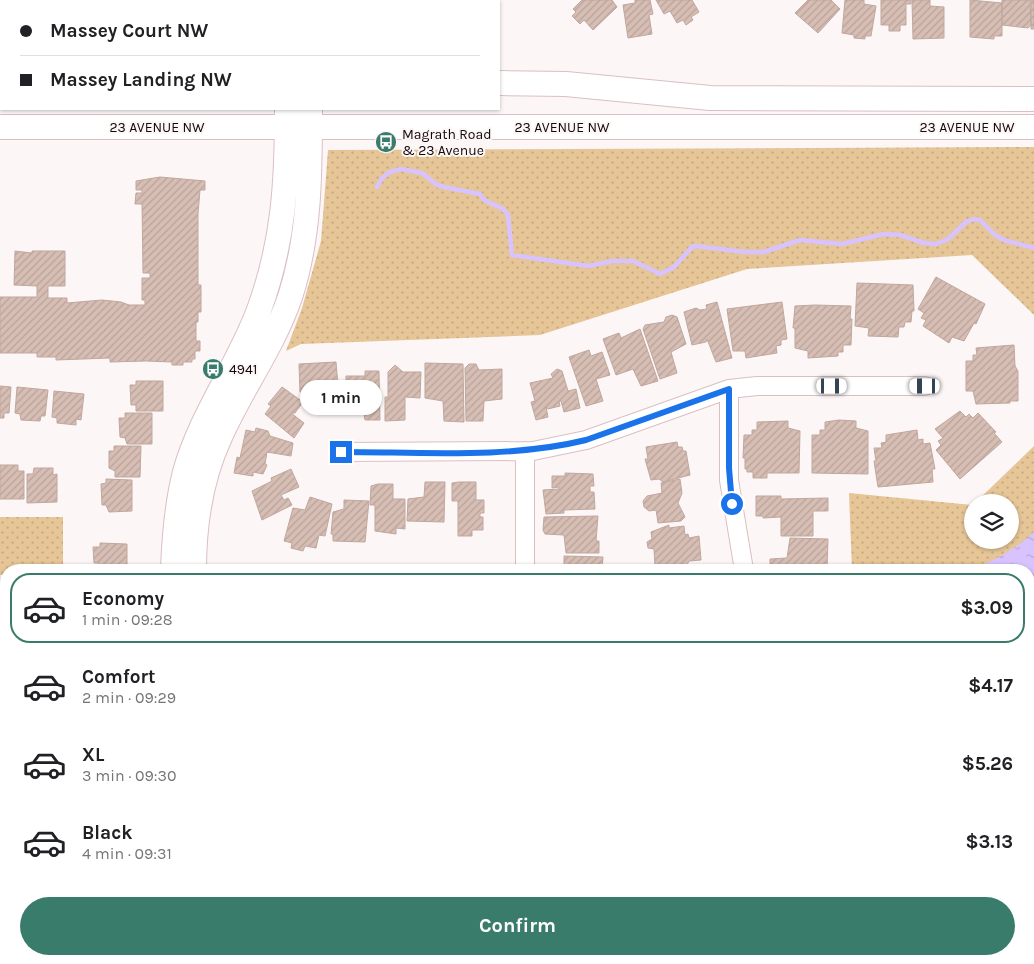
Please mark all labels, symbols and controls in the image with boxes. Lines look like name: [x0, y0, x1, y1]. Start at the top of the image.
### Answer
text: Massey Court NW: [50, 20, 208, 42]
text: Massey Landing NW: [50, 69, 232, 91]
street label: 23 AVENUE NW: [109, 119, 205, 136]
street label: 23 AVENUE NW: [514, 119, 610, 136]
street label: 23 AVENUE NW: [919, 119, 1015, 136]
place label: Magrath Road & 23 Avenue: [402, 126, 492, 159]
bus stop icon: Magrath Road & 23 Avenue: [374, 130, 398, 154]
bus stop icon: 4941: [201, 357, 225, 381]
place label: 4941: [229, 361, 257, 378]
car: [817, 379, 847, 394]
car: [910, 379, 940, 394]
callout: 1 min: [300, 380, 382, 414]
text: 1 min: [321, 388, 361, 407]
route end: [330, 441, 352, 463]
route start: [721, 493, 743, 515]
map controls: [964, 494, 1019, 549]
button: layers: [964, 494, 1019, 549]
icon: car: [22, 586, 67, 631]
text: Economy: [82, 588, 164, 610]
text: $3.09: [960, 597, 1013, 619]
text: 1 min · 09:28: [82, 610, 173, 629]
icon: car: [22, 664, 67, 709]
text: Comfort: [82, 666, 156, 688]
text: $4.17: [968, 675, 1013, 697]
text: 2 min · 09:29: [82, 688, 176, 707]
icon: car: [22, 742, 67, 787]
text: XL: [82, 744, 104, 766]
text: $5.26: [962, 753, 1013, 775]
text: 3 min · 09:30: [82, 766, 177, 785]
icon: car: [22, 820, 67, 865]
text: Black: [82, 822, 133, 844]
text: $3.13: [965, 831, 1013, 853]
text: 4 min · 09:31: [82, 844, 172, 863]
button: Confirm: [20, 897, 1015, 955]

